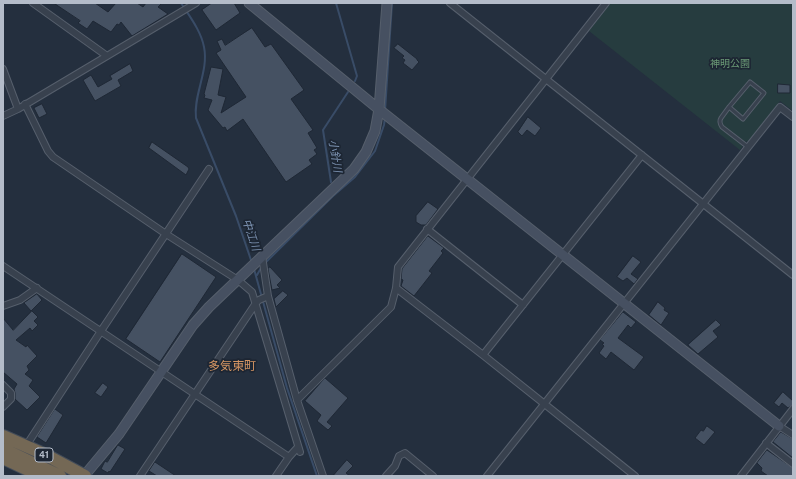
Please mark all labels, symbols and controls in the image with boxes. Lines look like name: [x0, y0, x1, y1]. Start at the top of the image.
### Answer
park label: 神明公園: [710, 58, 750, 70]
water label: 小針川: [326, 139, 344, 173]
water label: 中江川: [239, 217, 263, 253]
district label: 多気東町: [208, 359, 256, 373]
road number: 41: [35, 448, 53, 462]

